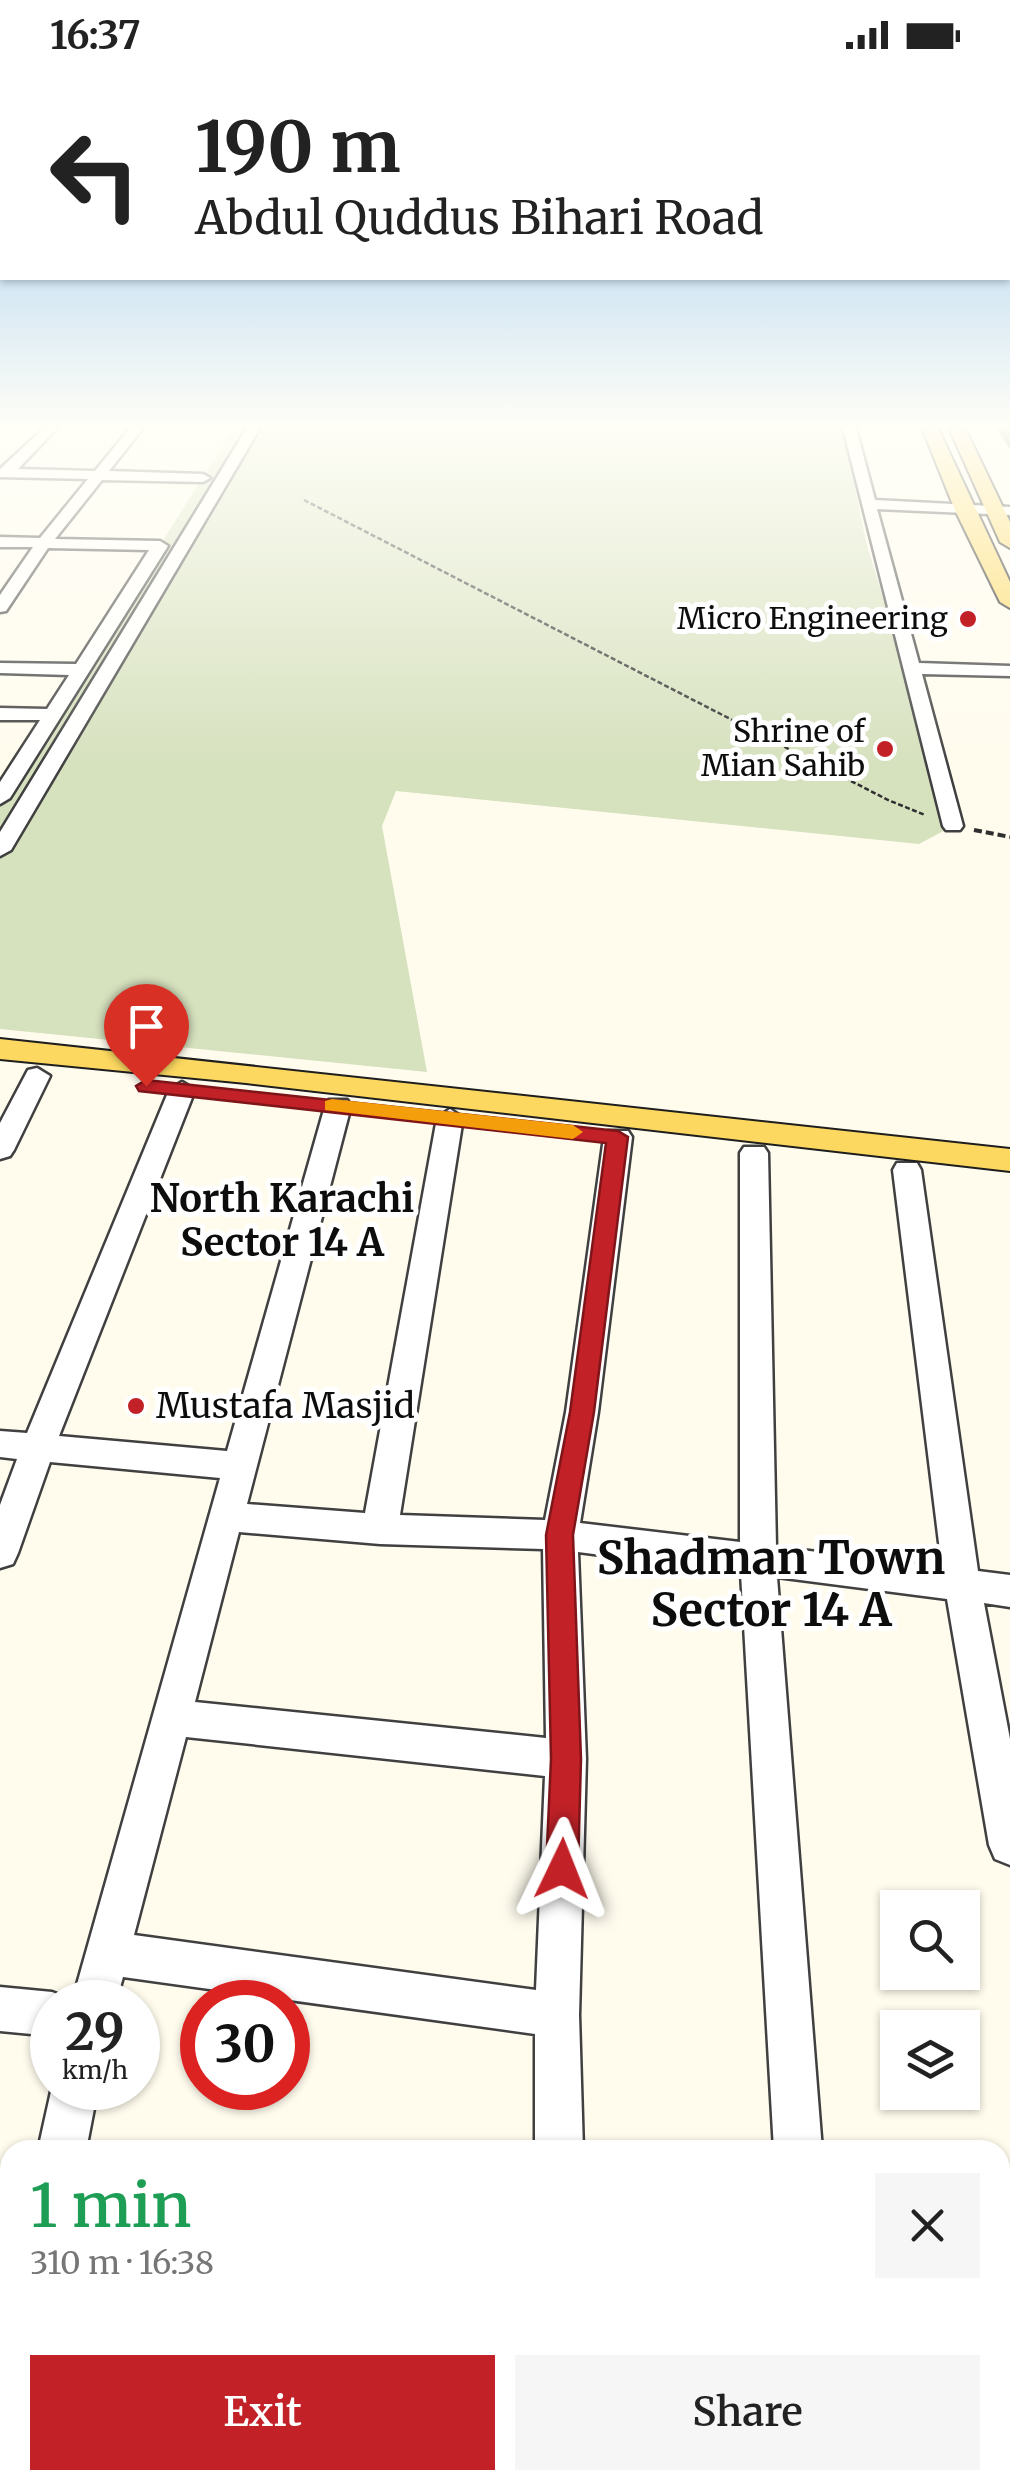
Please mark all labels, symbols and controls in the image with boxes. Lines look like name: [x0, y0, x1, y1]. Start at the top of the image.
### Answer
text: 16:37: [50, 12, 141, 59]
text: 190 m: [195, 103, 401, 191]
icon: left: [30, 110, 160, 240]
text: Abdul Quddus Bihari Road: [195, 190, 764, 246]
place label: Micro Engineering: [677, 599, 948, 637]
marker: Micro Engineering: [957, 608, 979, 630]
place label: Shrine of Mian Sahib: [701, 712, 867, 784]
marker: Shrine of Mian Sahib: [874, 738, 896, 760]
pin: [104, 984, 189, 1087]
icon: arrive: [119, 999, 174, 1054]
district label: North Karachi Sector 14 A: [150, 1175, 414, 1266]
place label: Mustafa Masjid: [156, 1384, 415, 1428]
marker: Mustafa Masjid: [125, 1395, 147, 1417]
district label: Shadman Town Sector 14 A: [597, 1530, 945, 1638]
position arrow: [510, 1817, 614, 1921]
map controls: [880, 1890, 980, 2110]
button: search: [880, 1890, 980, 1990]
speed limit sign: 30: [180, 1980, 310, 2110]
text: 29: [65, 2001, 125, 2064]
button: layers: [880, 2010, 980, 2110]
text: km/h: [62, 2054, 128, 2086]
text: 1 min: [30, 2168, 191, 2243]
button: close: [875, 2173, 980, 2278]
text: 310 m · 16:38: [30, 2243, 214, 2283]
button: Exit: [30, 2355, 495, 2470]
button: Share: [515, 2355, 980, 2470]

